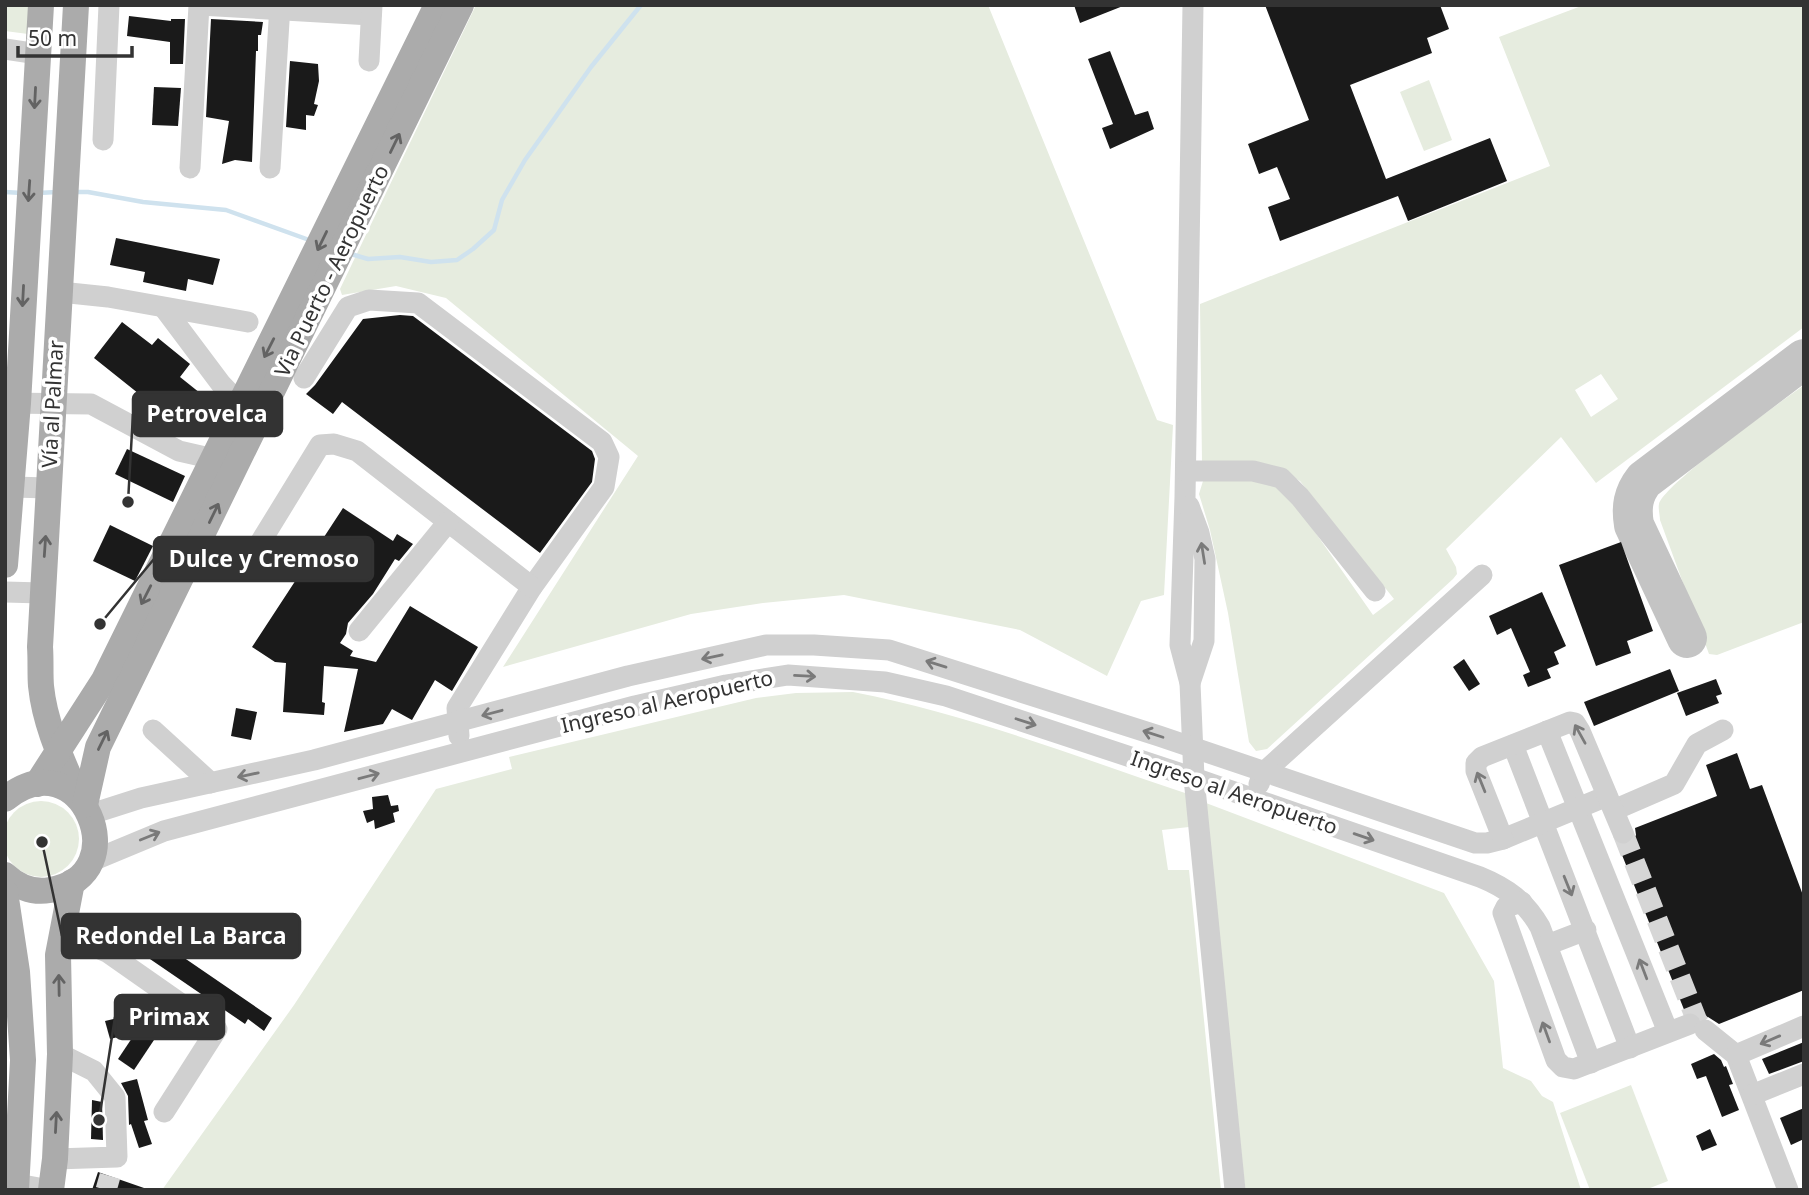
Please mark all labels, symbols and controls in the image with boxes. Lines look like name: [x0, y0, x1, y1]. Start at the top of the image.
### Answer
scale bar: [18, 14, 131, 58]
text: 50 m: [28, 24, 77, 52]
one-way arrow: [28, 86, 41, 109]
one-way arrow: [388, 133, 402, 154]
street label: Via Puerto - Aeropuerto: [268, 160, 395, 381]
one-way arrow: [23, 180, 36, 203]
one-way arrow: [315, 230, 329, 251]
one-way arrow: [17, 284, 30, 307]
one-way arrow: [262, 337, 276, 357]
street label: Vía al Palmar: [35, 339, 69, 469]
callout: Petrovelca: [133, 392, 282, 436]
text: Petrovelca: [146, 397, 268, 429]
one-way arrow: [207, 503, 221, 524]
one-way arrow: [39, 535, 52, 558]
callout: Dulce y Cremoso: [154, 537, 373, 581]
text: Dulce y Cremoso: [169, 542, 359, 574]
one-way arrow: [1196, 542, 1209, 565]
one-way arrow: [139, 584, 153, 605]
one-way arrow: [701, 651, 724, 664]
one-way arrow: [925, 657, 947, 670]
street label: Ingreso al Aeropuerto: [558, 663, 776, 739]
one-way arrow: [793, 669, 816, 682]
one-way arrow: [481, 707, 504, 720]
one-way arrow: [1015, 716, 1037, 729]
one-way arrow: [1573, 724, 1587, 744]
one-way arrow: [1142, 727, 1164, 739]
one-way arrow: [96, 730, 110, 751]
street label: Ingreso al Aeropuerto: [1127, 744, 1341, 841]
one-way arrow: [237, 768, 260, 782]
one-way arrow: [357, 769, 380, 782]
one-way arrow: [1473, 772, 1486, 794]
one-way arrow: [138, 829, 160, 842]
one-way arrow: [1352, 832, 1374, 844]
one-way arrow: [1563, 875, 1576, 897]
callout: Redondel La Barca: [62, 914, 300, 958]
text: Redondel La Barca: [76, 919, 286, 951]
one-way arrow: [1635, 958, 1648, 980]
one-way arrow: [52, 974, 66, 997]
callout: Primax: [115, 995, 224, 1039]
text: Primax: [129, 1000, 210, 1032]
one-way arrow: [1539, 1022, 1551, 1044]
one-way arrow: [1760, 1035, 1781, 1048]
one-way arrow: [50, 1111, 63, 1134]

